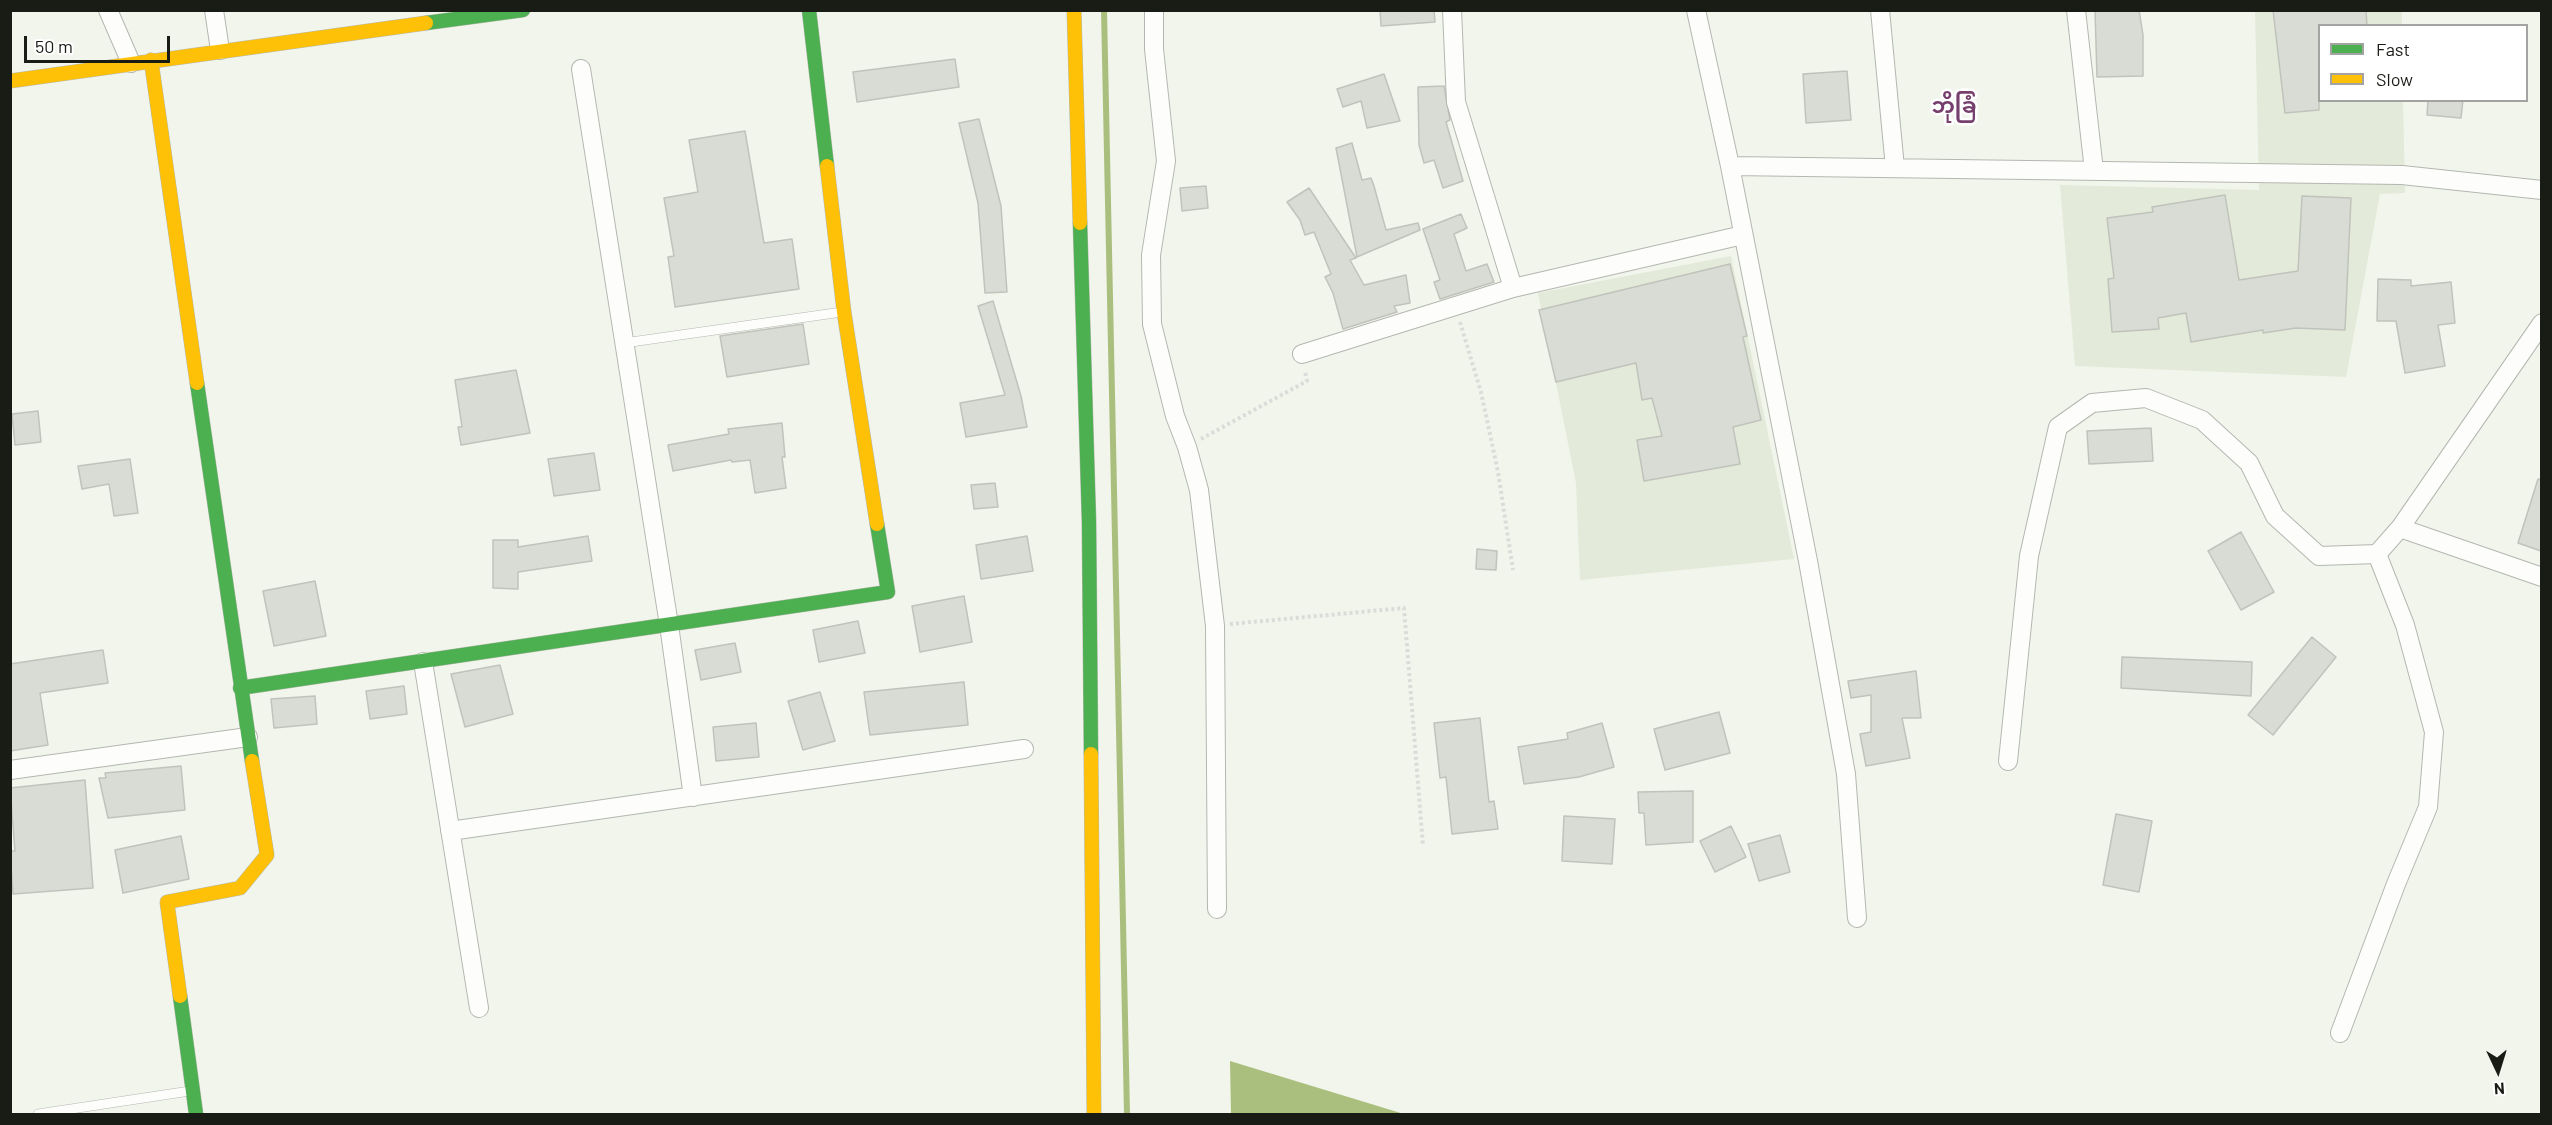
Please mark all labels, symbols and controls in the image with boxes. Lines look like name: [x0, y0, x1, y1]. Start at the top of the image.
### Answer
scale bar: [27, 24, 172, 62]
legend: [2318, 24, 2528, 102]
text: 50 m: [35, 35, 73, 57]
text: Fast: [2376, 38, 2410, 60]
text: Slow: [2376, 68, 2413, 90]
district label: ဘိုခြံ: [1932, 93, 1976, 119]
north arrow: [2468, 1041, 2528, 1101]
text: N: [2493, 1080, 2505, 1099]

